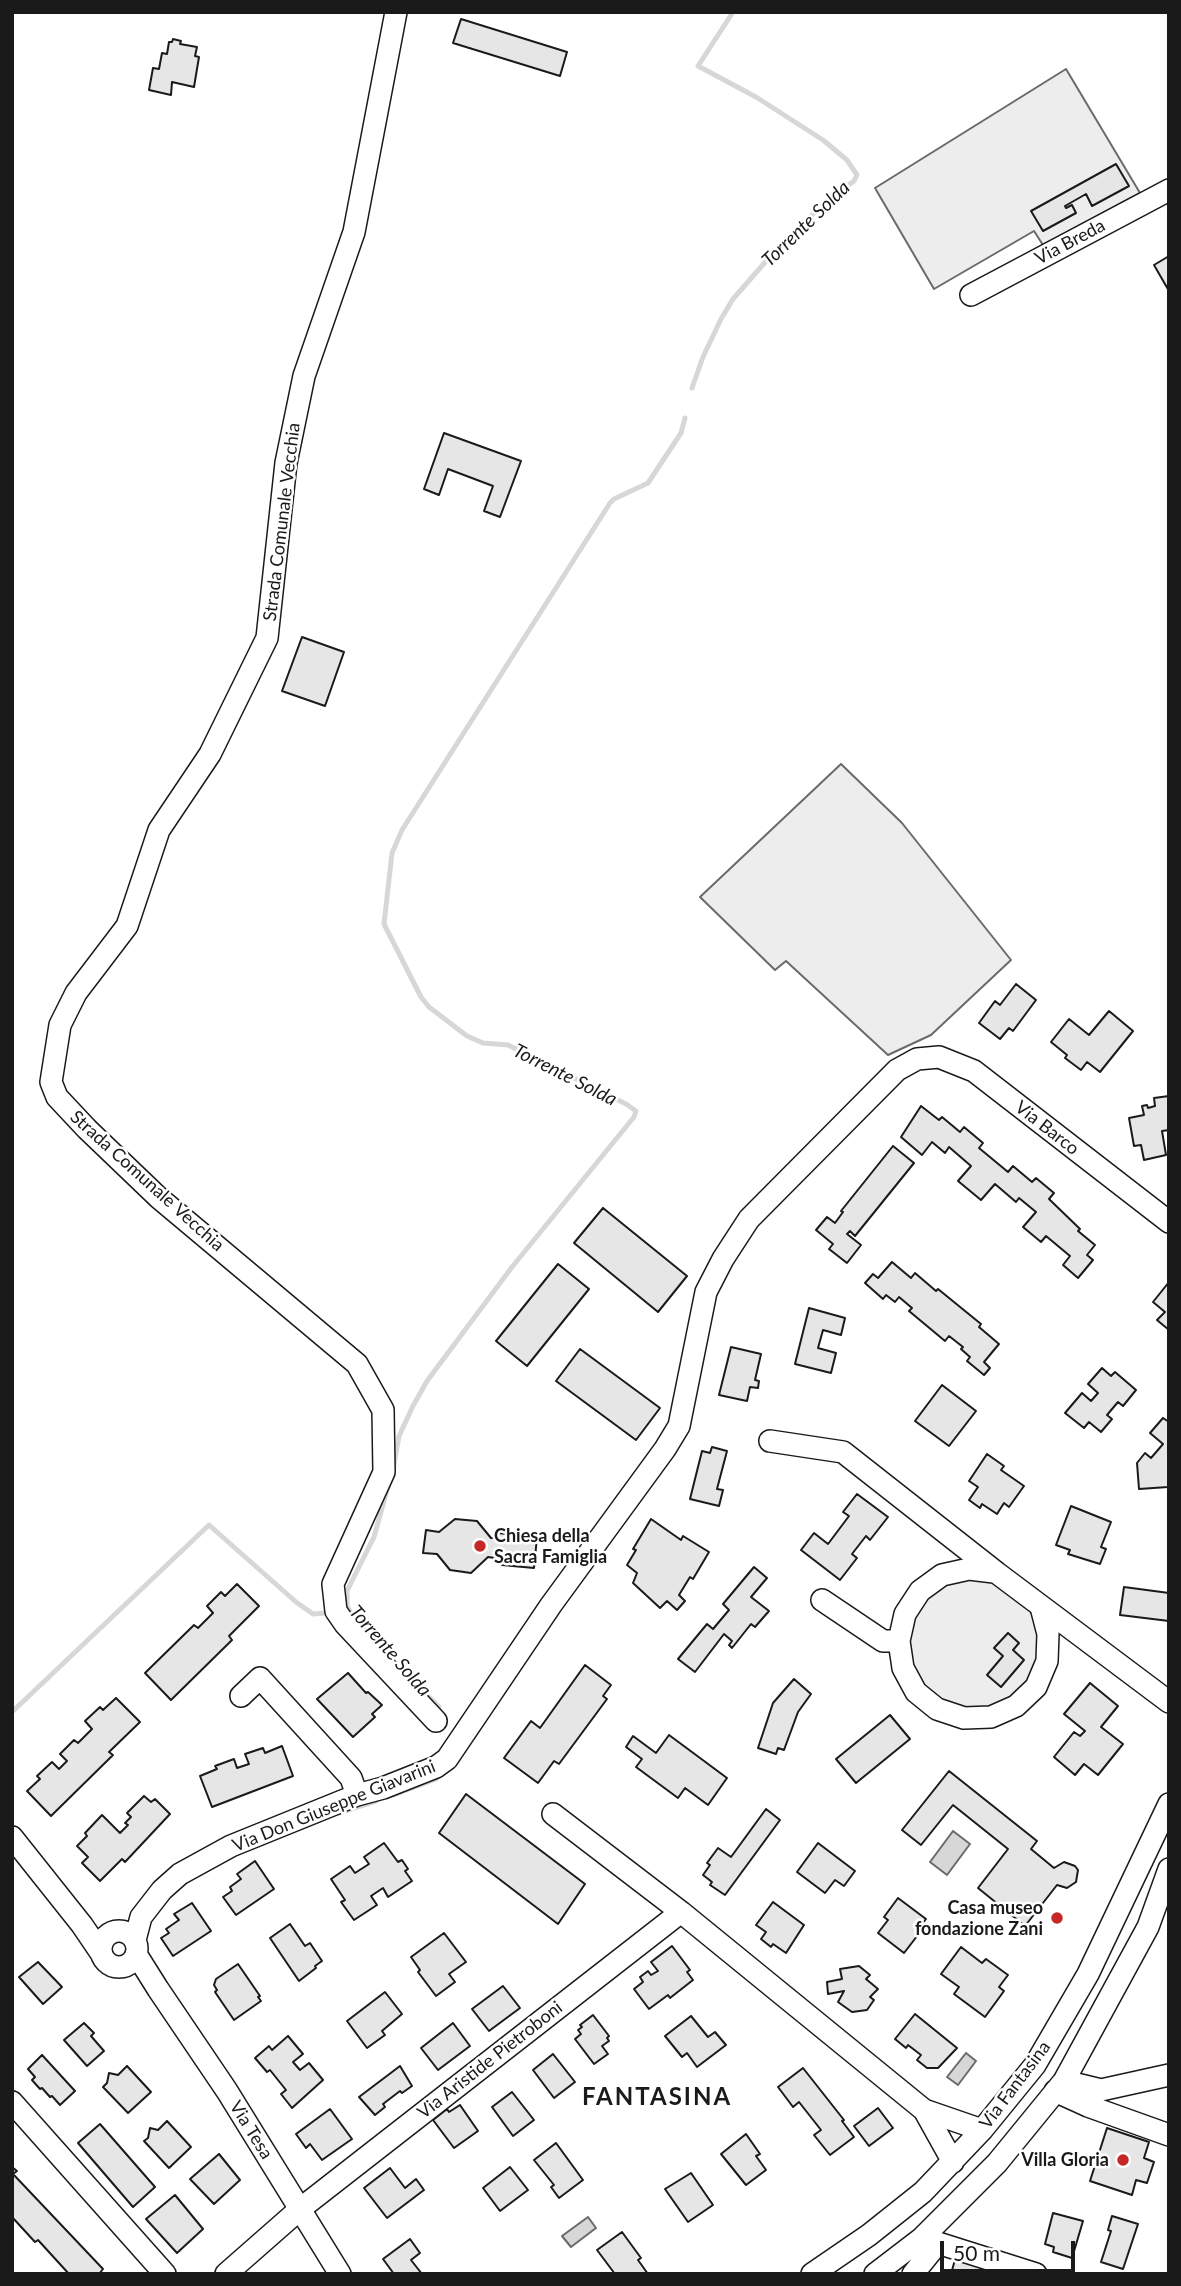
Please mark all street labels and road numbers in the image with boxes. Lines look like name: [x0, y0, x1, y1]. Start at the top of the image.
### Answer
street label: Via Breda: [1031, 215, 1109, 269]
street label: Strada Comunale Vecchia: [259, 422, 305, 622]
street label: Via Barco: [1011, 1096, 1083, 1160]
street label: Strada Comunale Vecchia: [66, 1106, 228, 1256]
street label: Via Don Giuseppe Giavarini: [229, 1755, 439, 1857]
street label: Via Aristide Pietroboni: [413, 1997, 567, 2123]
street label: Via Fantasina: [975, 2037, 1055, 2133]
street label: Via Tesa: [225, 2097, 277, 2163]

